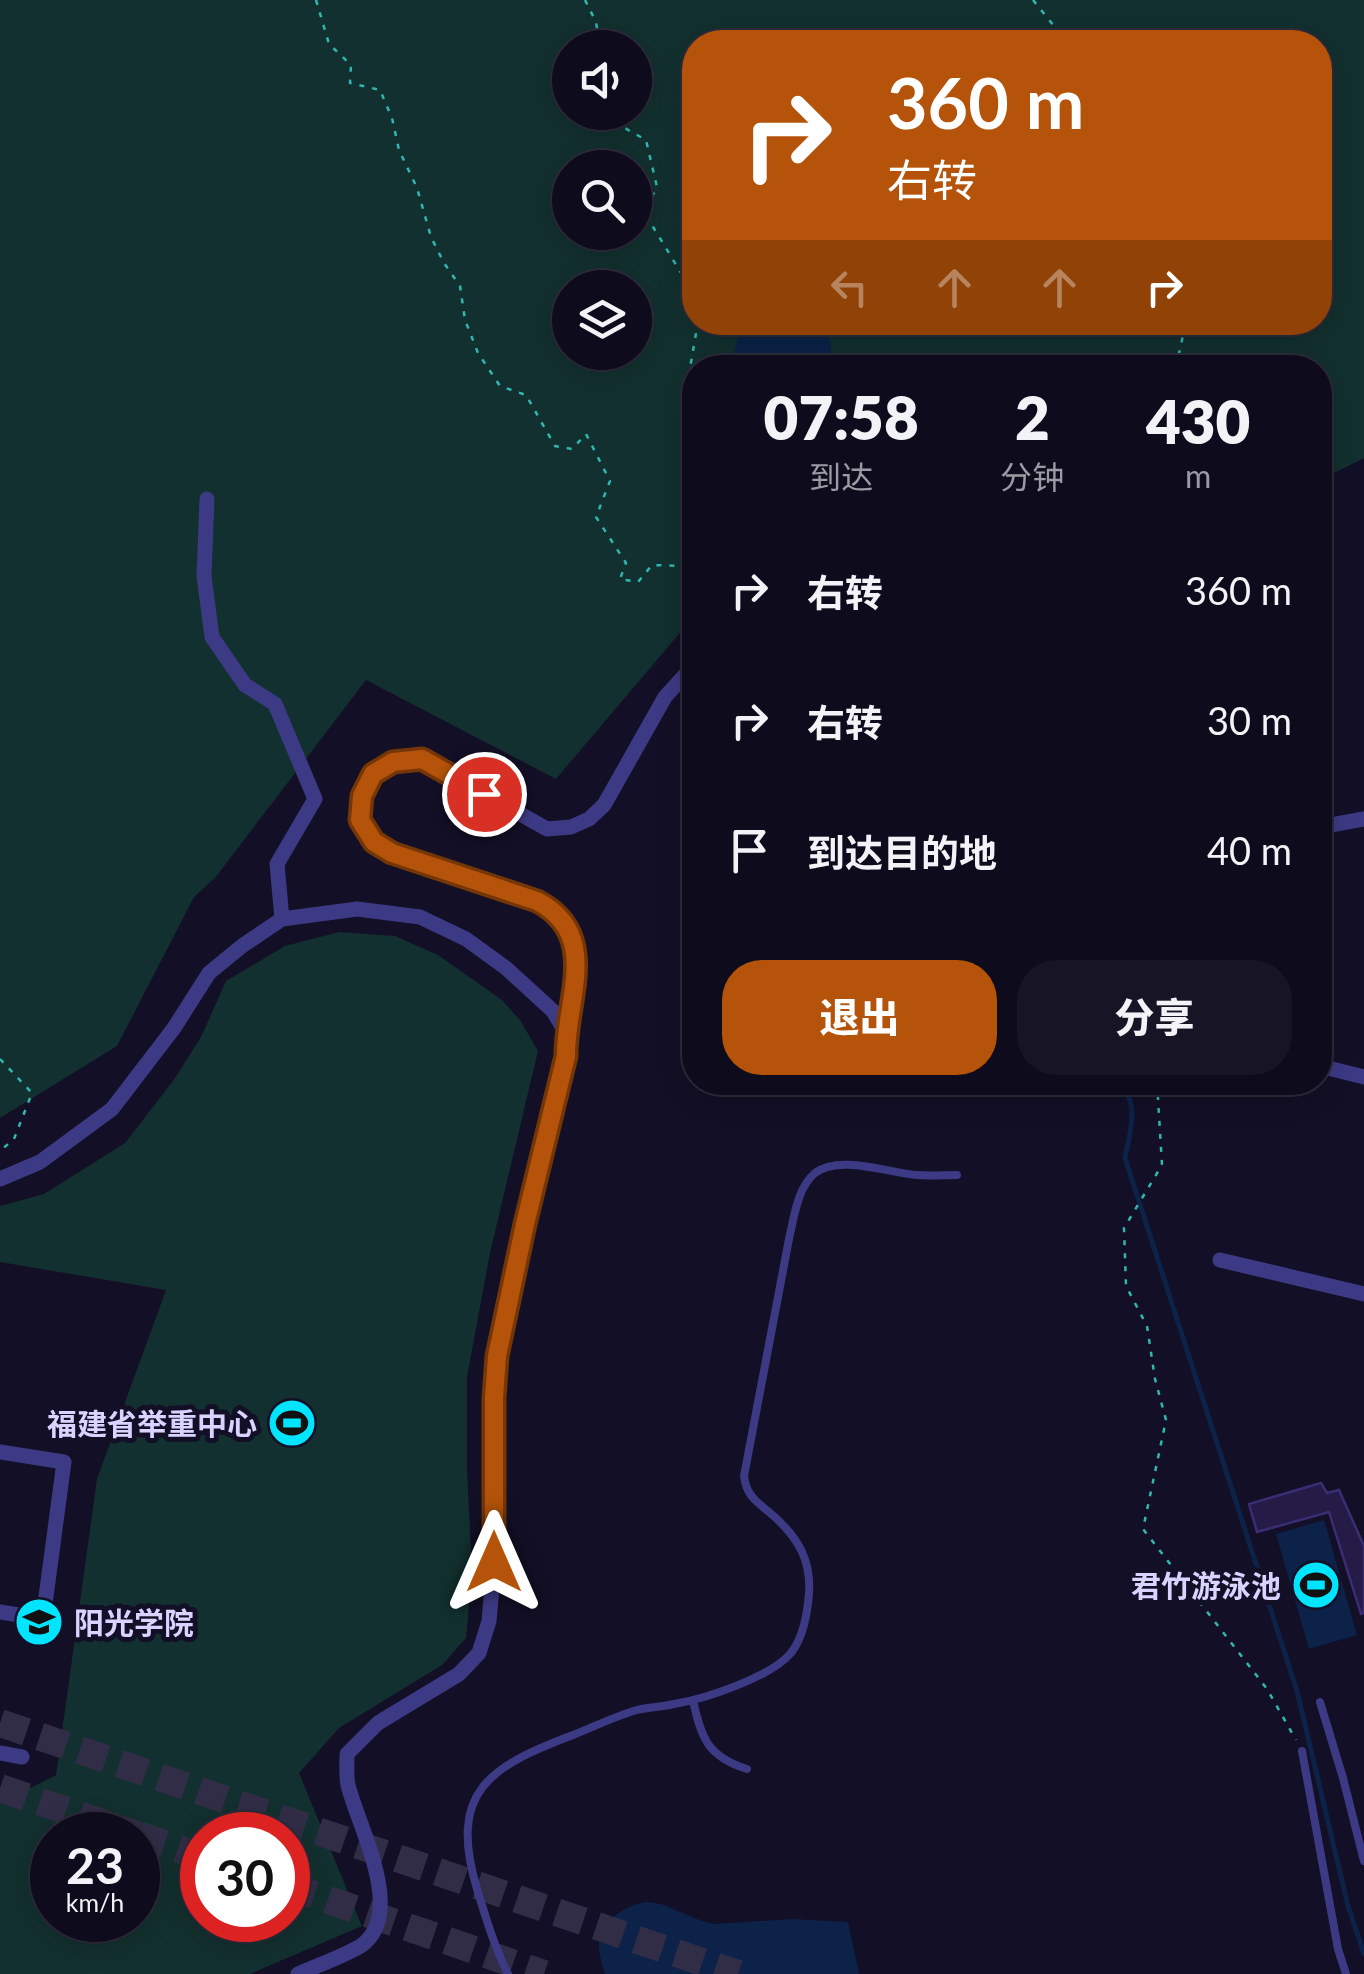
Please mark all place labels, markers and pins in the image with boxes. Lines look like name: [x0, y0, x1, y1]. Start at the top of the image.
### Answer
pin: [442, 752, 527, 837]
sports icon: 福建省举重中心: [266, 1397, 318, 1449]
place label: 福建省举重中心: [47, 1405, 257, 1441]
sports icon: 君竹游泳池: [1290, 1559, 1342, 1611]
place label: 君竹游泳池: [1131, 1567, 1281, 1603]
school or university icon: 阳光学院: [13, 1596, 65, 1648]
place label: 阳光学院: [74, 1604, 194, 1640]

